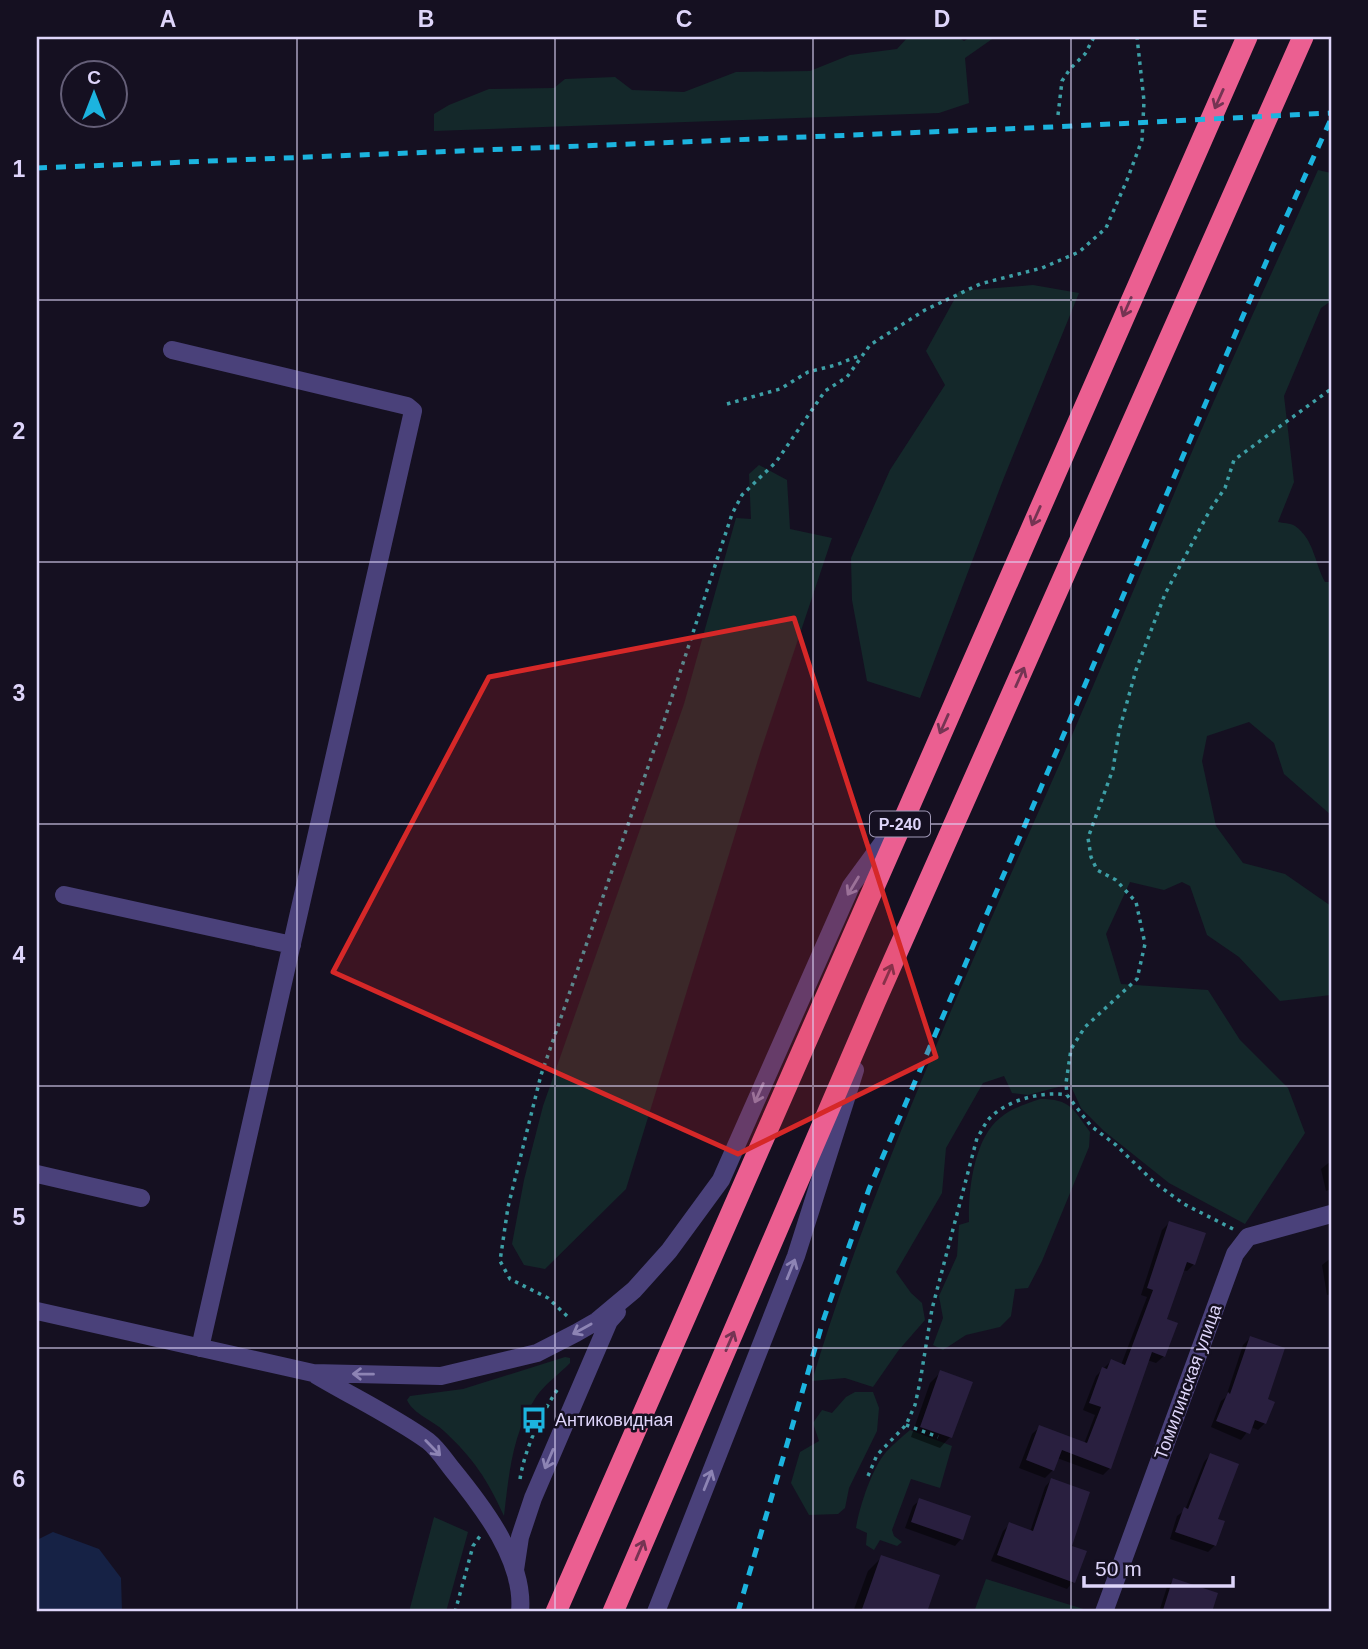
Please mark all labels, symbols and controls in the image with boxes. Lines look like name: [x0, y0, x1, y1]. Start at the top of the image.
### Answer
text: A: [160, 6, 176, 32]
text: B: [418, 6, 434, 32]
text: C: [676, 6, 692, 32]
text: D: [934, 6, 950, 32]
text: E: [1192, 6, 1208, 32]
north arrow: [60, 60, 130, 130]
text: С: [87, 67, 101, 88]
one-way arrow: [1212, 88, 1225, 109]
text: 1: [13, 156, 26, 182]
one-way arrow: [1120, 296, 1133, 318]
text: 2: [13, 418, 25, 444]
one-way arrow: [1029, 504, 1042, 526]
one-way arrow: [1014, 666, 1027, 688]
text: 3: [13, 680, 25, 706]
one-way arrow: [937, 713, 950, 734]
road number: Р-240: [870, 811, 930, 836]
one-way arrow: [845, 875, 859, 895]
text: 4: [13, 942, 26, 968]
one-way arrow: [882, 964, 895, 985]
one-way arrow: [752, 1082, 765, 1103]
text: 5: [13, 1204, 26, 1230]
one-way arrow: [786, 1258, 799, 1280]
street label: Томилинская улица: [1151, 1301, 1226, 1462]
one-way arrow: [572, 1322, 592, 1336]
one-way arrow: [724, 1330, 737, 1352]
one-way arrow: [352, 1367, 375, 1381]
bus stop icon: Антиковидная: [519, 1405, 549, 1435]
place label: Антиковидная: [555, 1410, 673, 1430]
one-way arrow: [425, 1439, 442, 1456]
one-way arrow: [542, 1448, 555, 1470]
text: 6: [13, 1466, 25, 1492]
one-way arrow: [702, 1470, 715, 1492]
one-way arrow: [634, 1539, 647, 1561]
scale bar: [1084, 1544, 1233, 1588]
text: 50 m: [1095, 1557, 1142, 1580]

